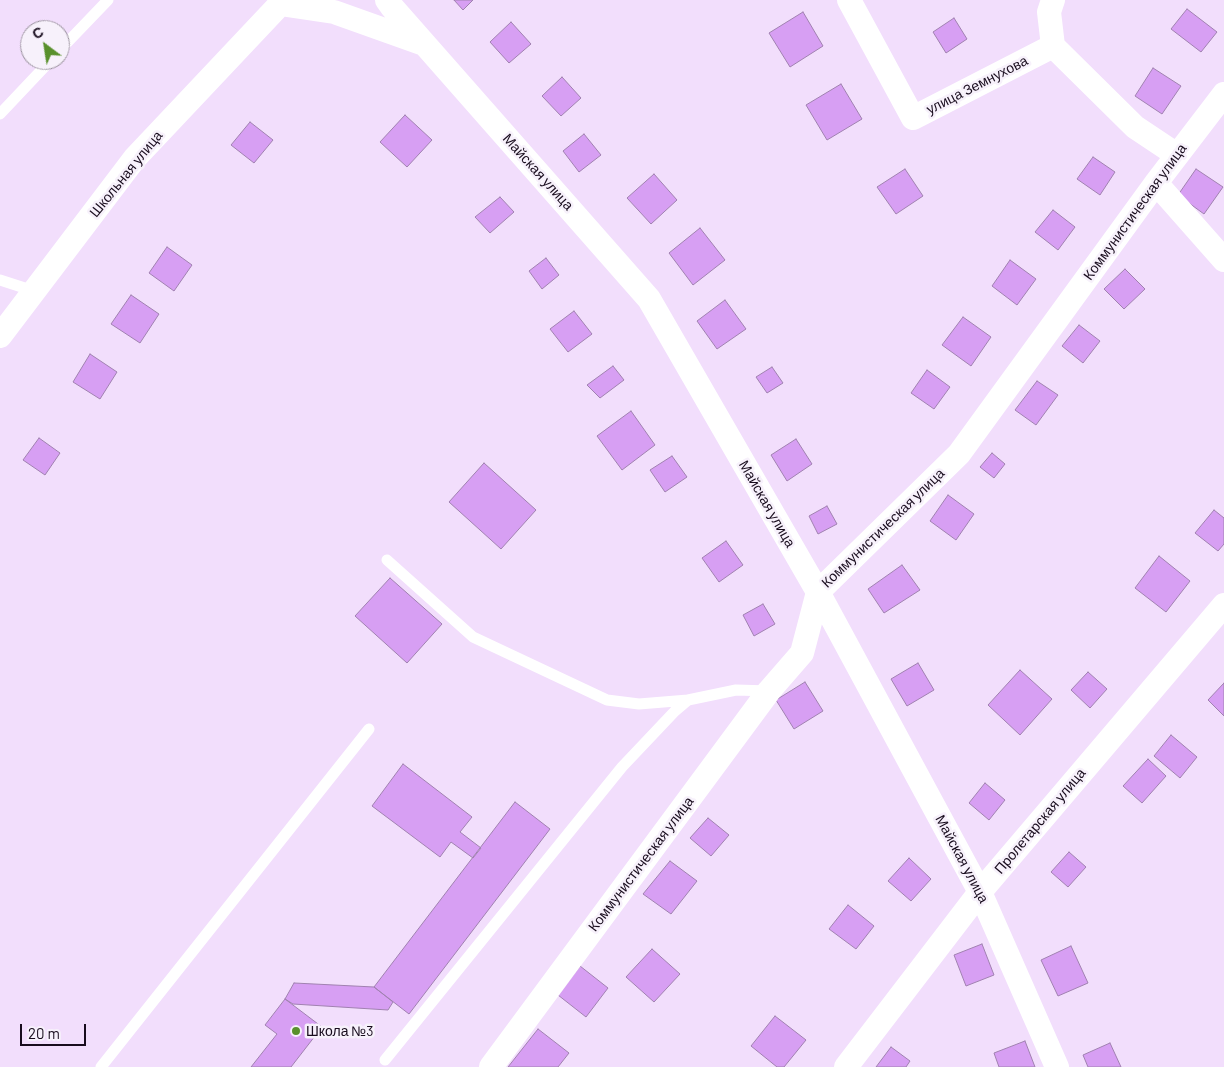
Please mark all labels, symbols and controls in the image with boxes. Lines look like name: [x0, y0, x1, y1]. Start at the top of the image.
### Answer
north arrow: [20, 20, 70, 70]
text: С: [29, 23, 46, 42]
street label: улица Земнухова: [923, 52, 1031, 118]
street label: Школьная улица: [86, 127, 166, 221]
street label: Майская улица: [499, 130, 577, 214]
street label: Коммунистическая улица: [1080, 141, 1190, 283]
street label: Майская улица: [735, 458, 799, 550]
street label: Коммунистическая улица: [818, 465, 948, 591]
street label: Пролетарская улица: [991, 765, 1089, 877]
street label: Коммунистическая улица: [585, 793, 697, 935]
street label: Майская улица: [932, 812, 992, 906]
scale bar: [22, 1014, 89, 1046]
place label: Школа №3: [306, 1023, 374, 1039]
text: 20 m: [28, 1024, 60, 1042]
marker: Школа №3: [290, 1025, 302, 1037]

